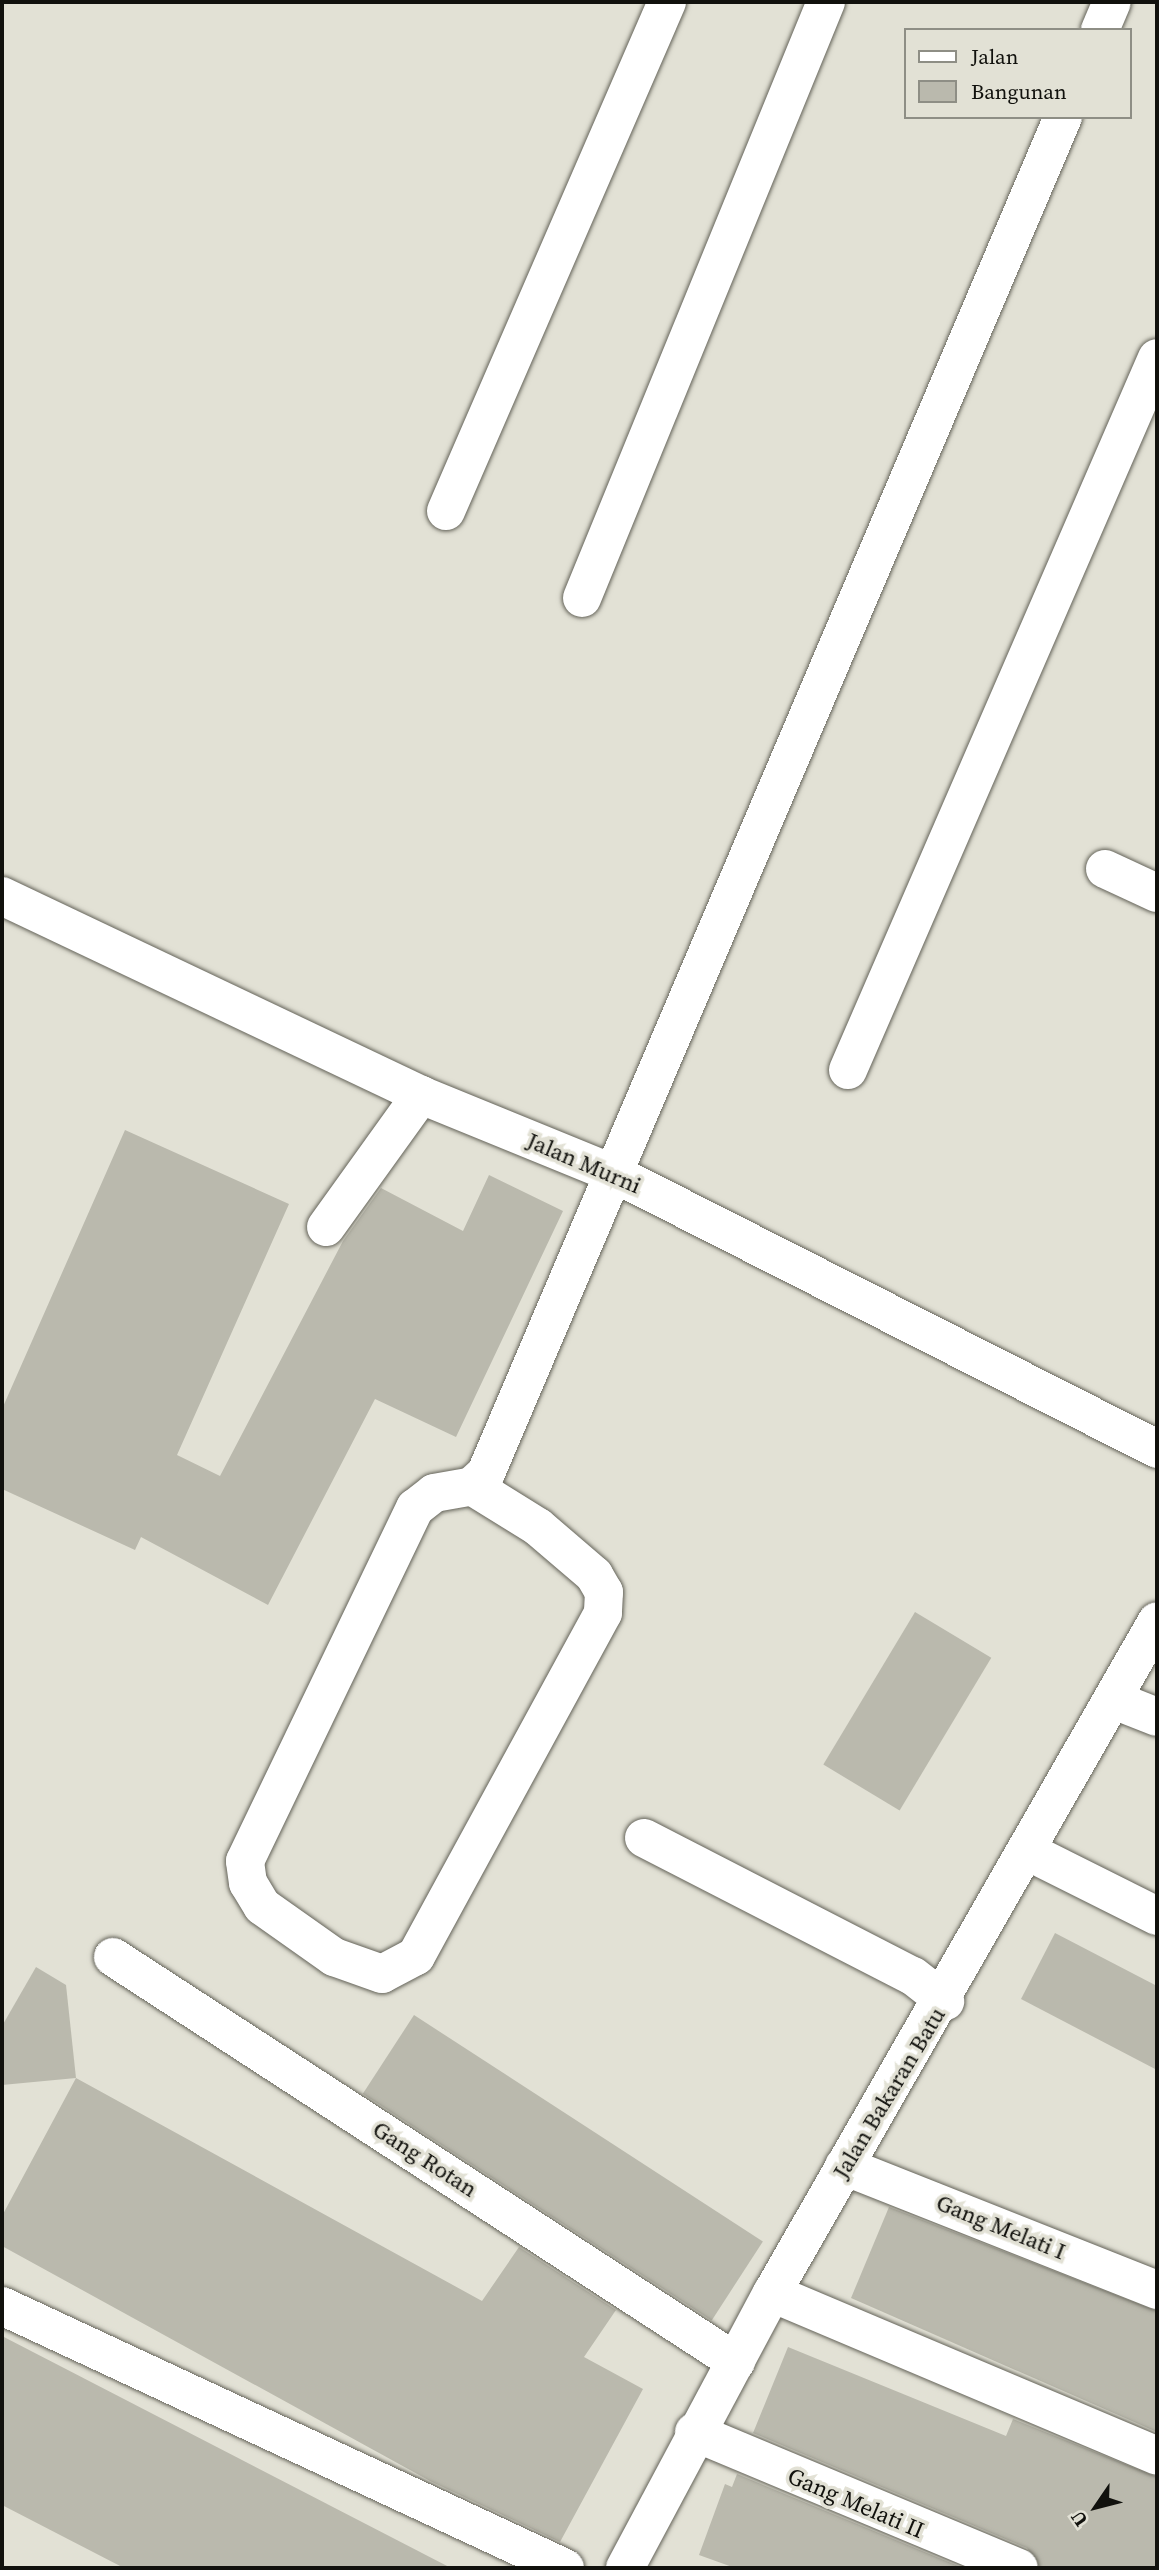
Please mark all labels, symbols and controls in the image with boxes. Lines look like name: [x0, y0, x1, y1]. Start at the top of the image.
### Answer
legend: [904, 28, 1131, 119]
text: Jalan: [971, 42, 1018, 71]
text: Bangunan: [971, 77, 1067, 106]
street label: Jalan Murni: [523, 1127, 645, 1199]
street label: Jalan Bakaran Batu: [827, 2002, 951, 2184]
street label: Gang Rotan: [368, 2115, 482, 2203]
street label: Gang Melati I: [932, 2189, 1070, 2265]
street label: Gang Melati II: [784, 2462, 928, 2544]
north arrow: [1061, 2472, 1131, 2542]
text: U: [1064, 2506, 1093, 2532]

